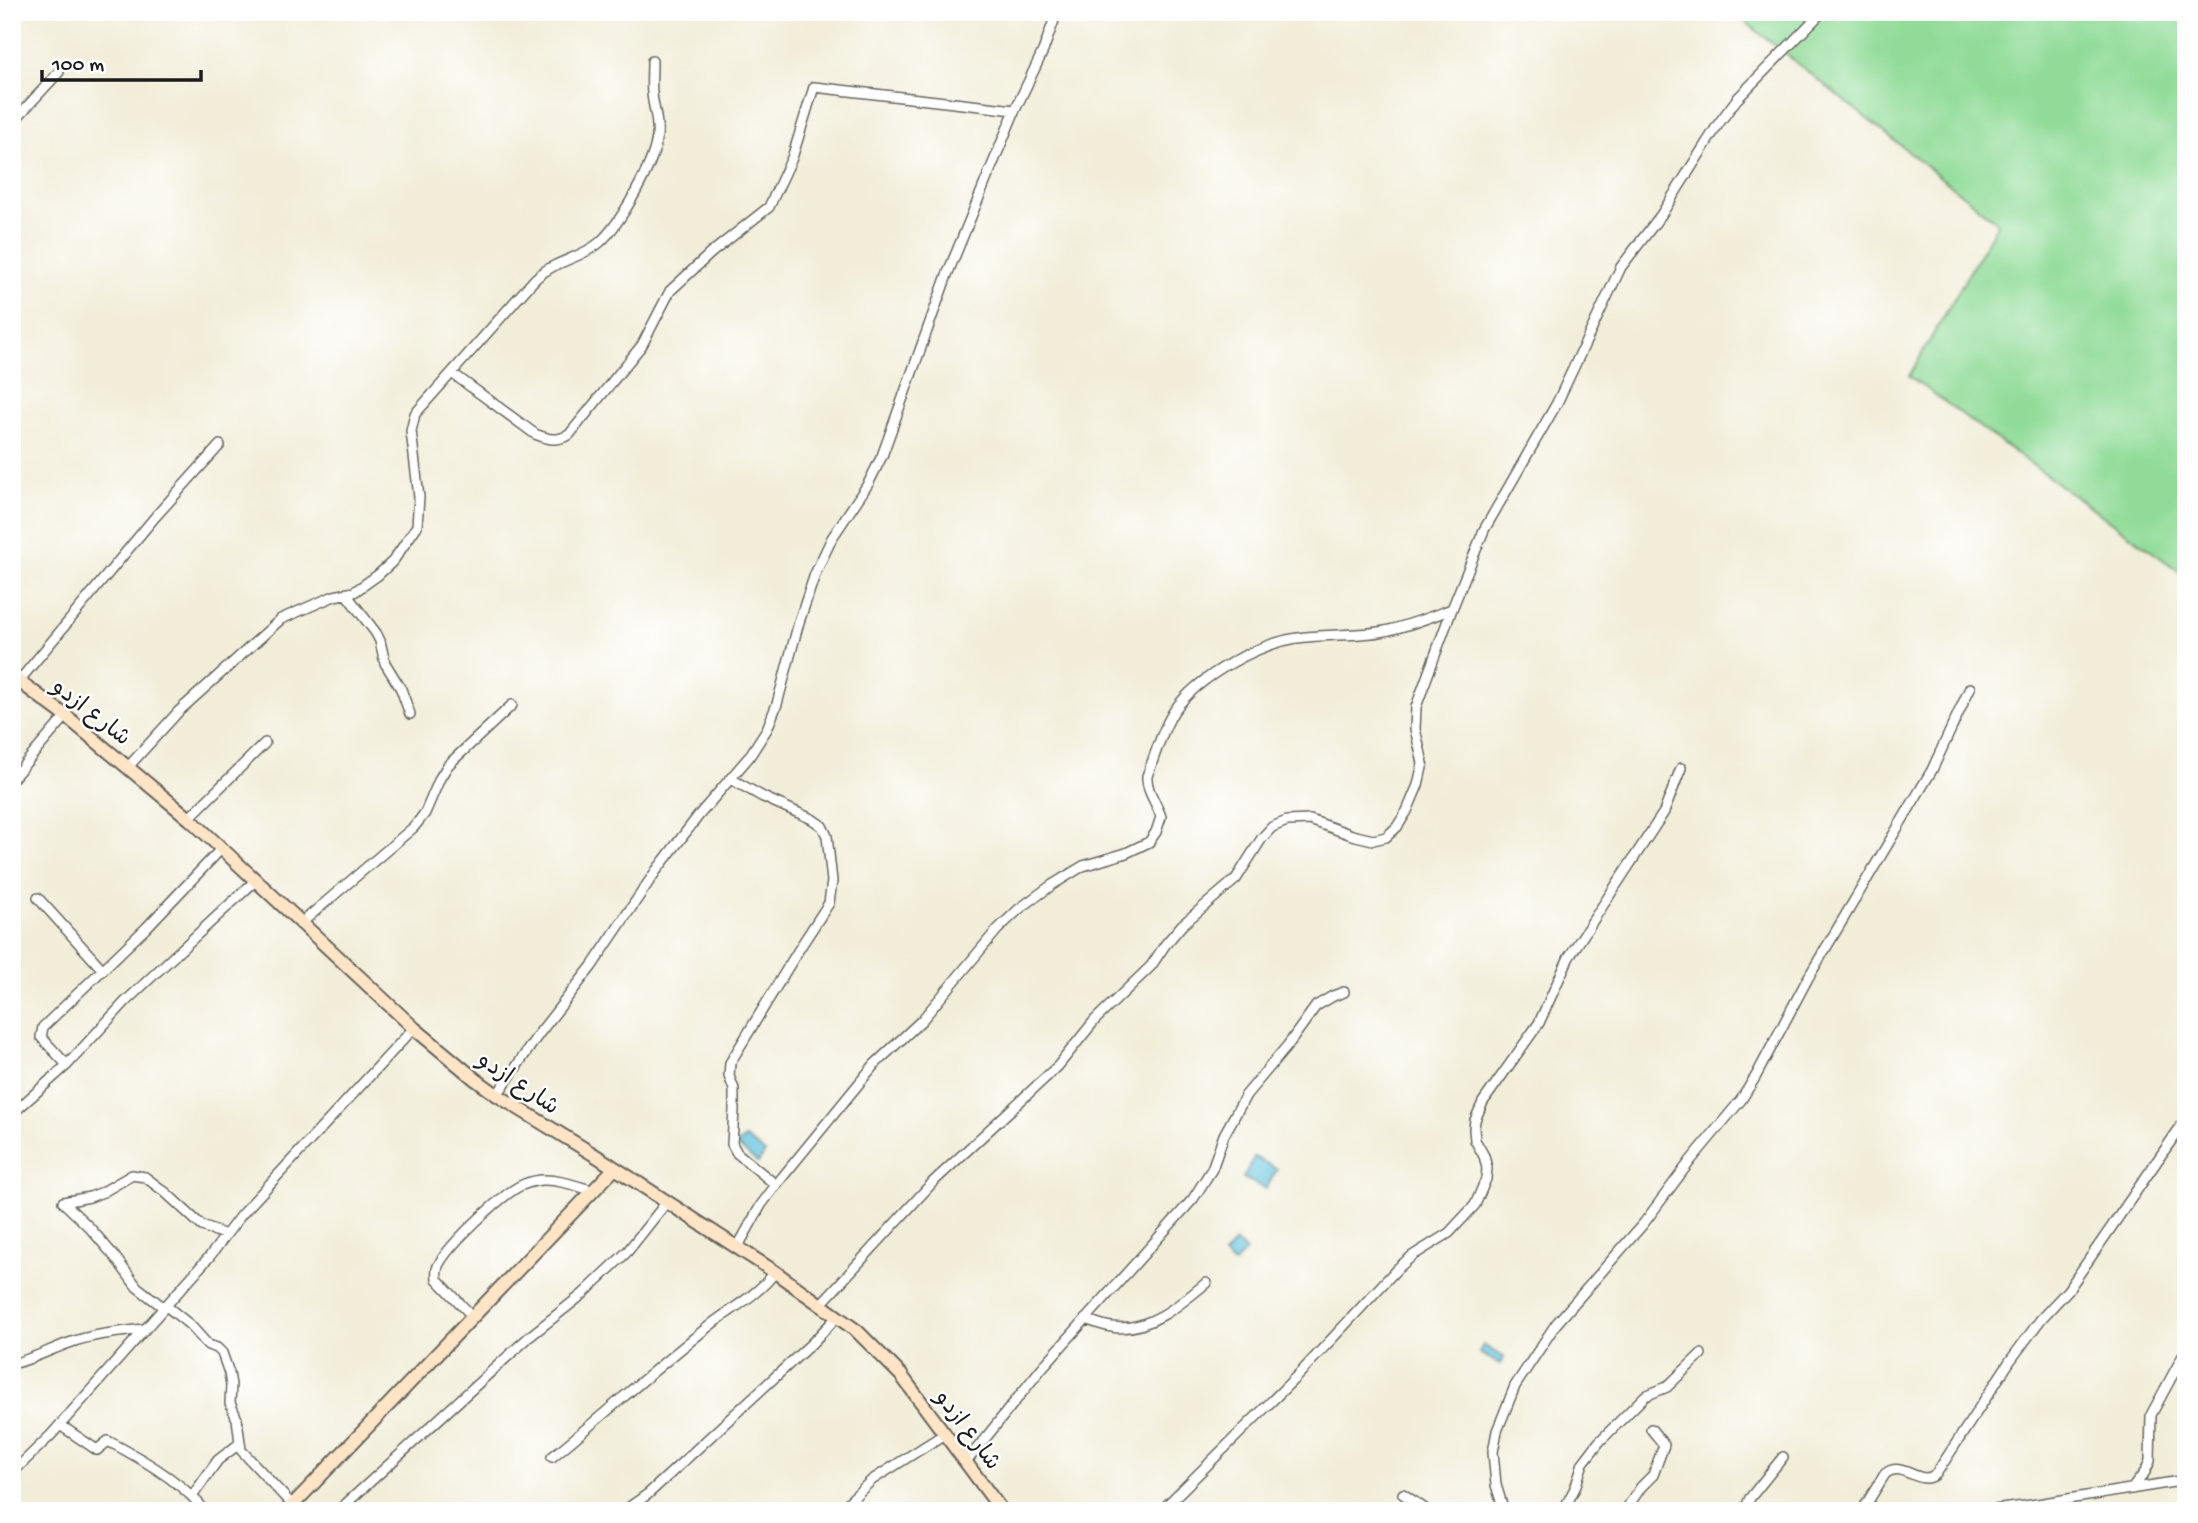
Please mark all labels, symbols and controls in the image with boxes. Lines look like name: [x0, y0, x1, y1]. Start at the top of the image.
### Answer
scale bar: [42, 38, 201, 82]
text: 100 m: [51, 54, 104, 79]
street label: شارع ازدو: [44, 674, 135, 753]
street label: شارع ازدو: [470, 1047, 563, 1122]
street label: شارع ازدو: [927, 1385, 1005, 1476]

